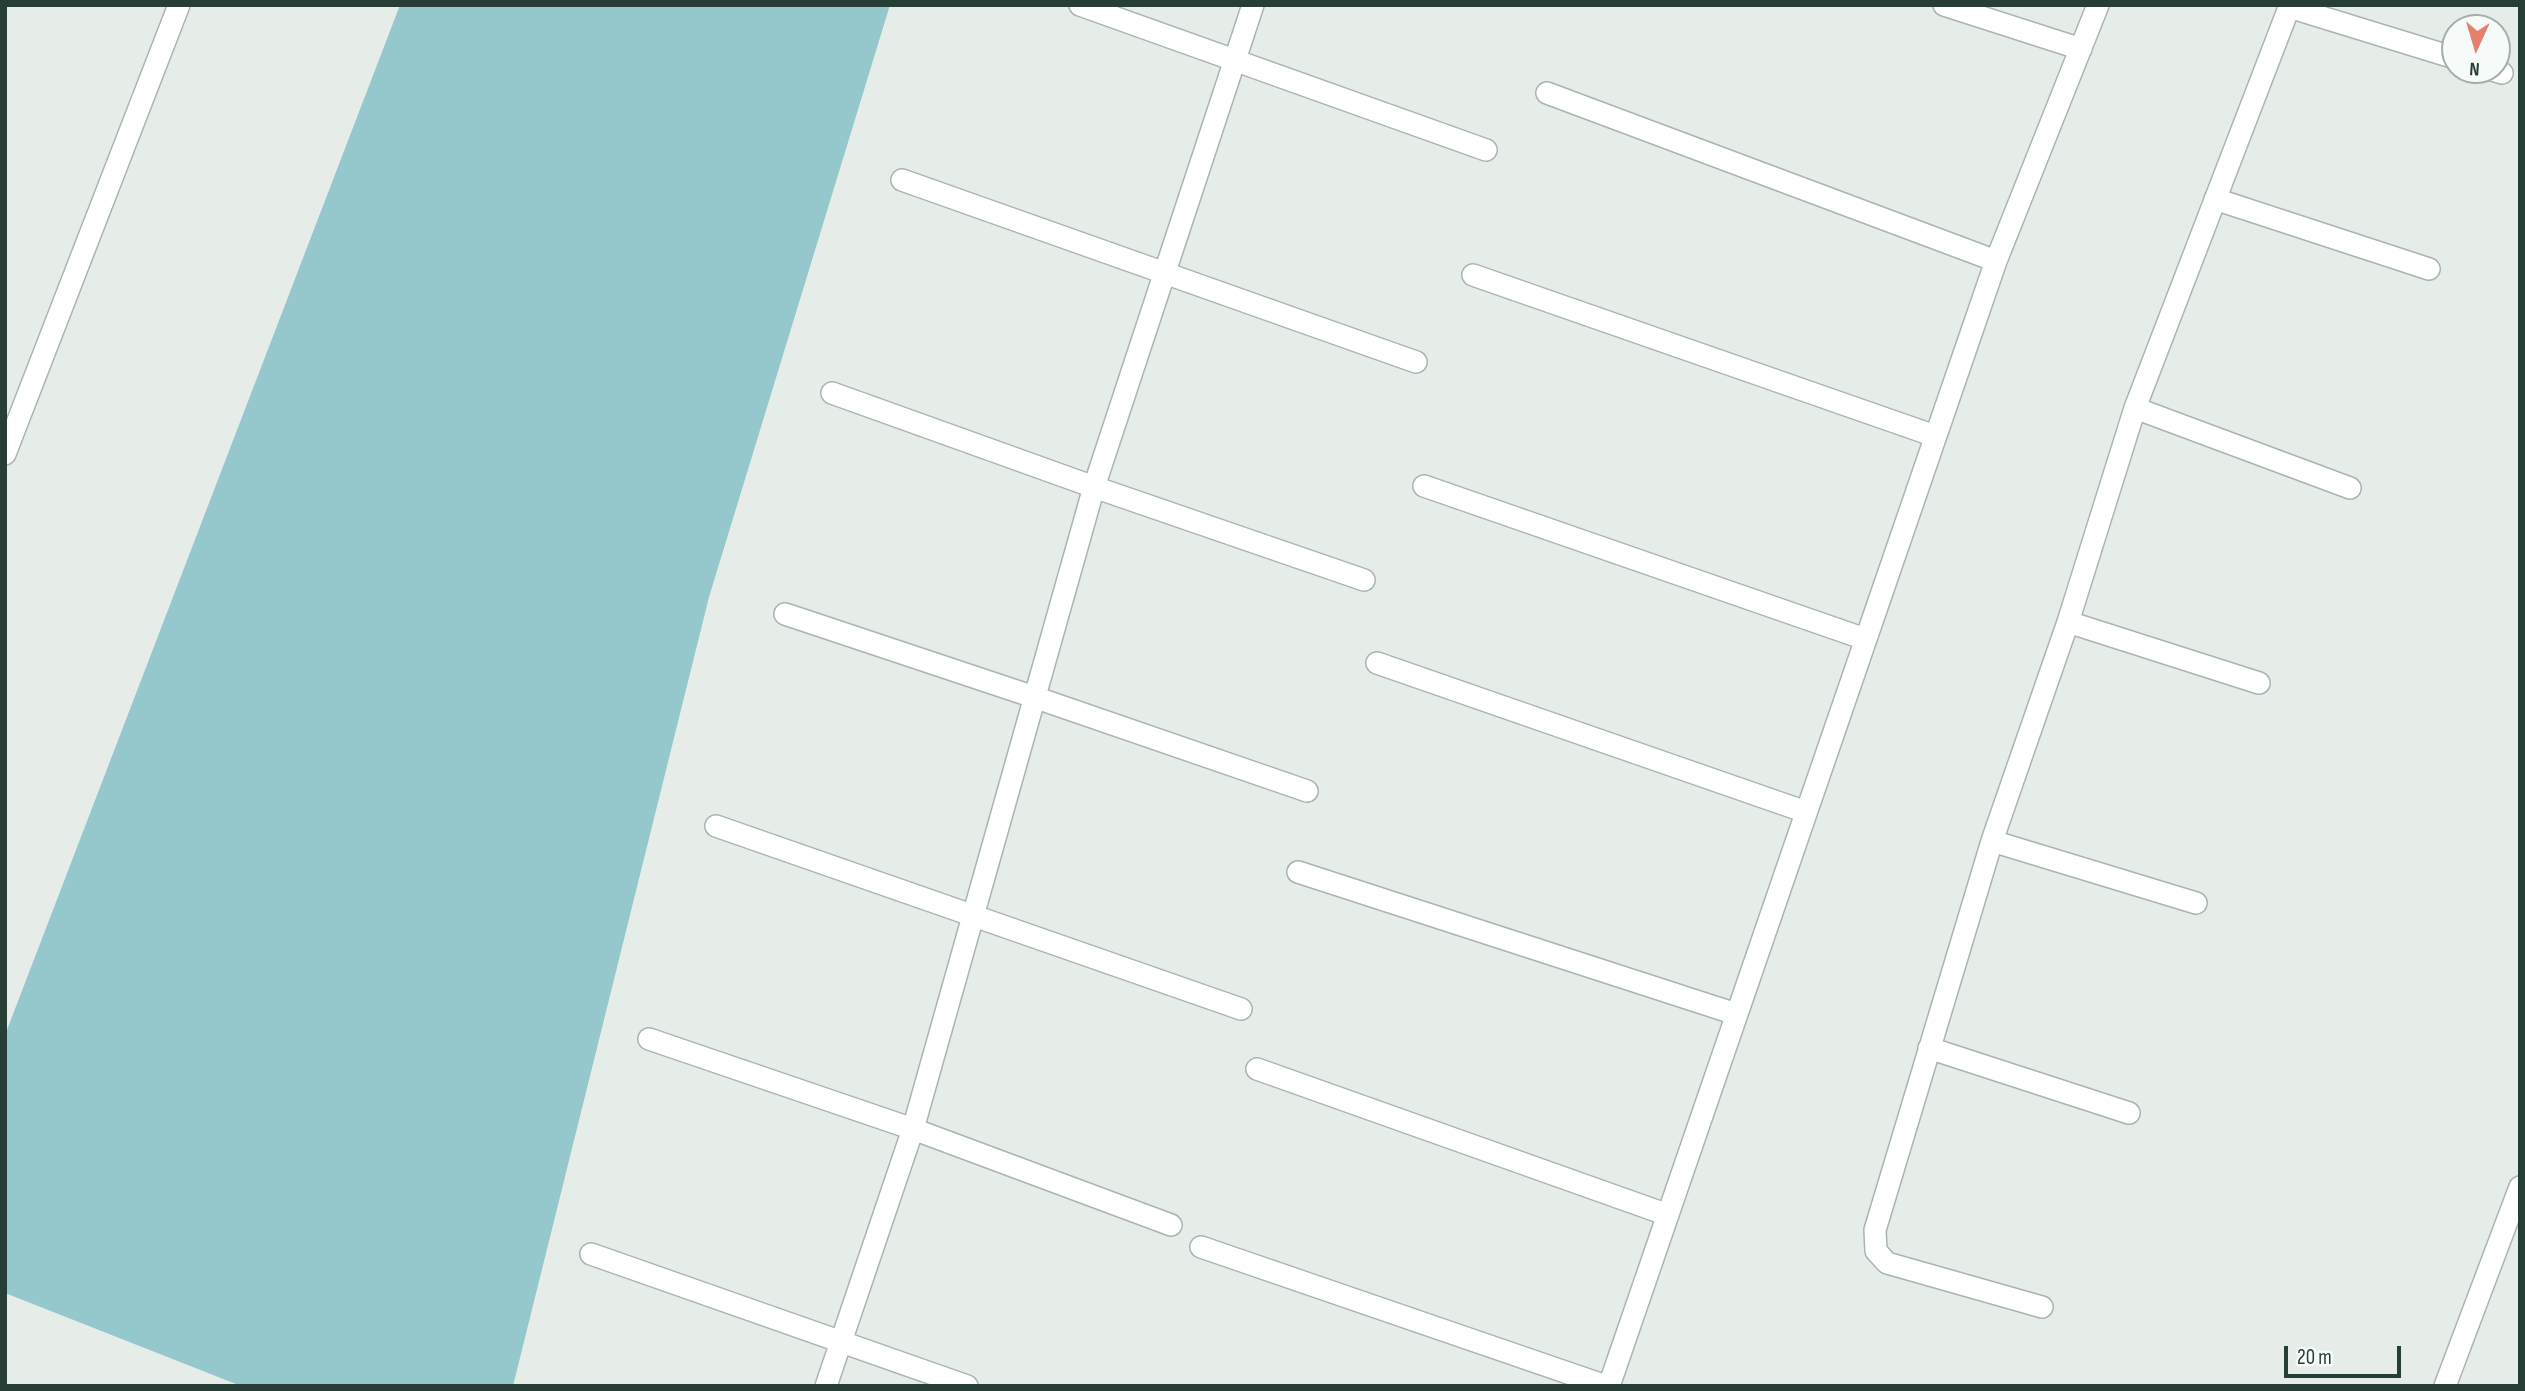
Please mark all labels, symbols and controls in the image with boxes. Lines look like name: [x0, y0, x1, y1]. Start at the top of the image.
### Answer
north arrow: [2441, 14, 2511, 84]
text: N: [2469, 57, 2481, 80]
scale bar: [2287, 1332, 2404, 1376]
text: 20 m: [2297, 1345, 2332, 1370]

